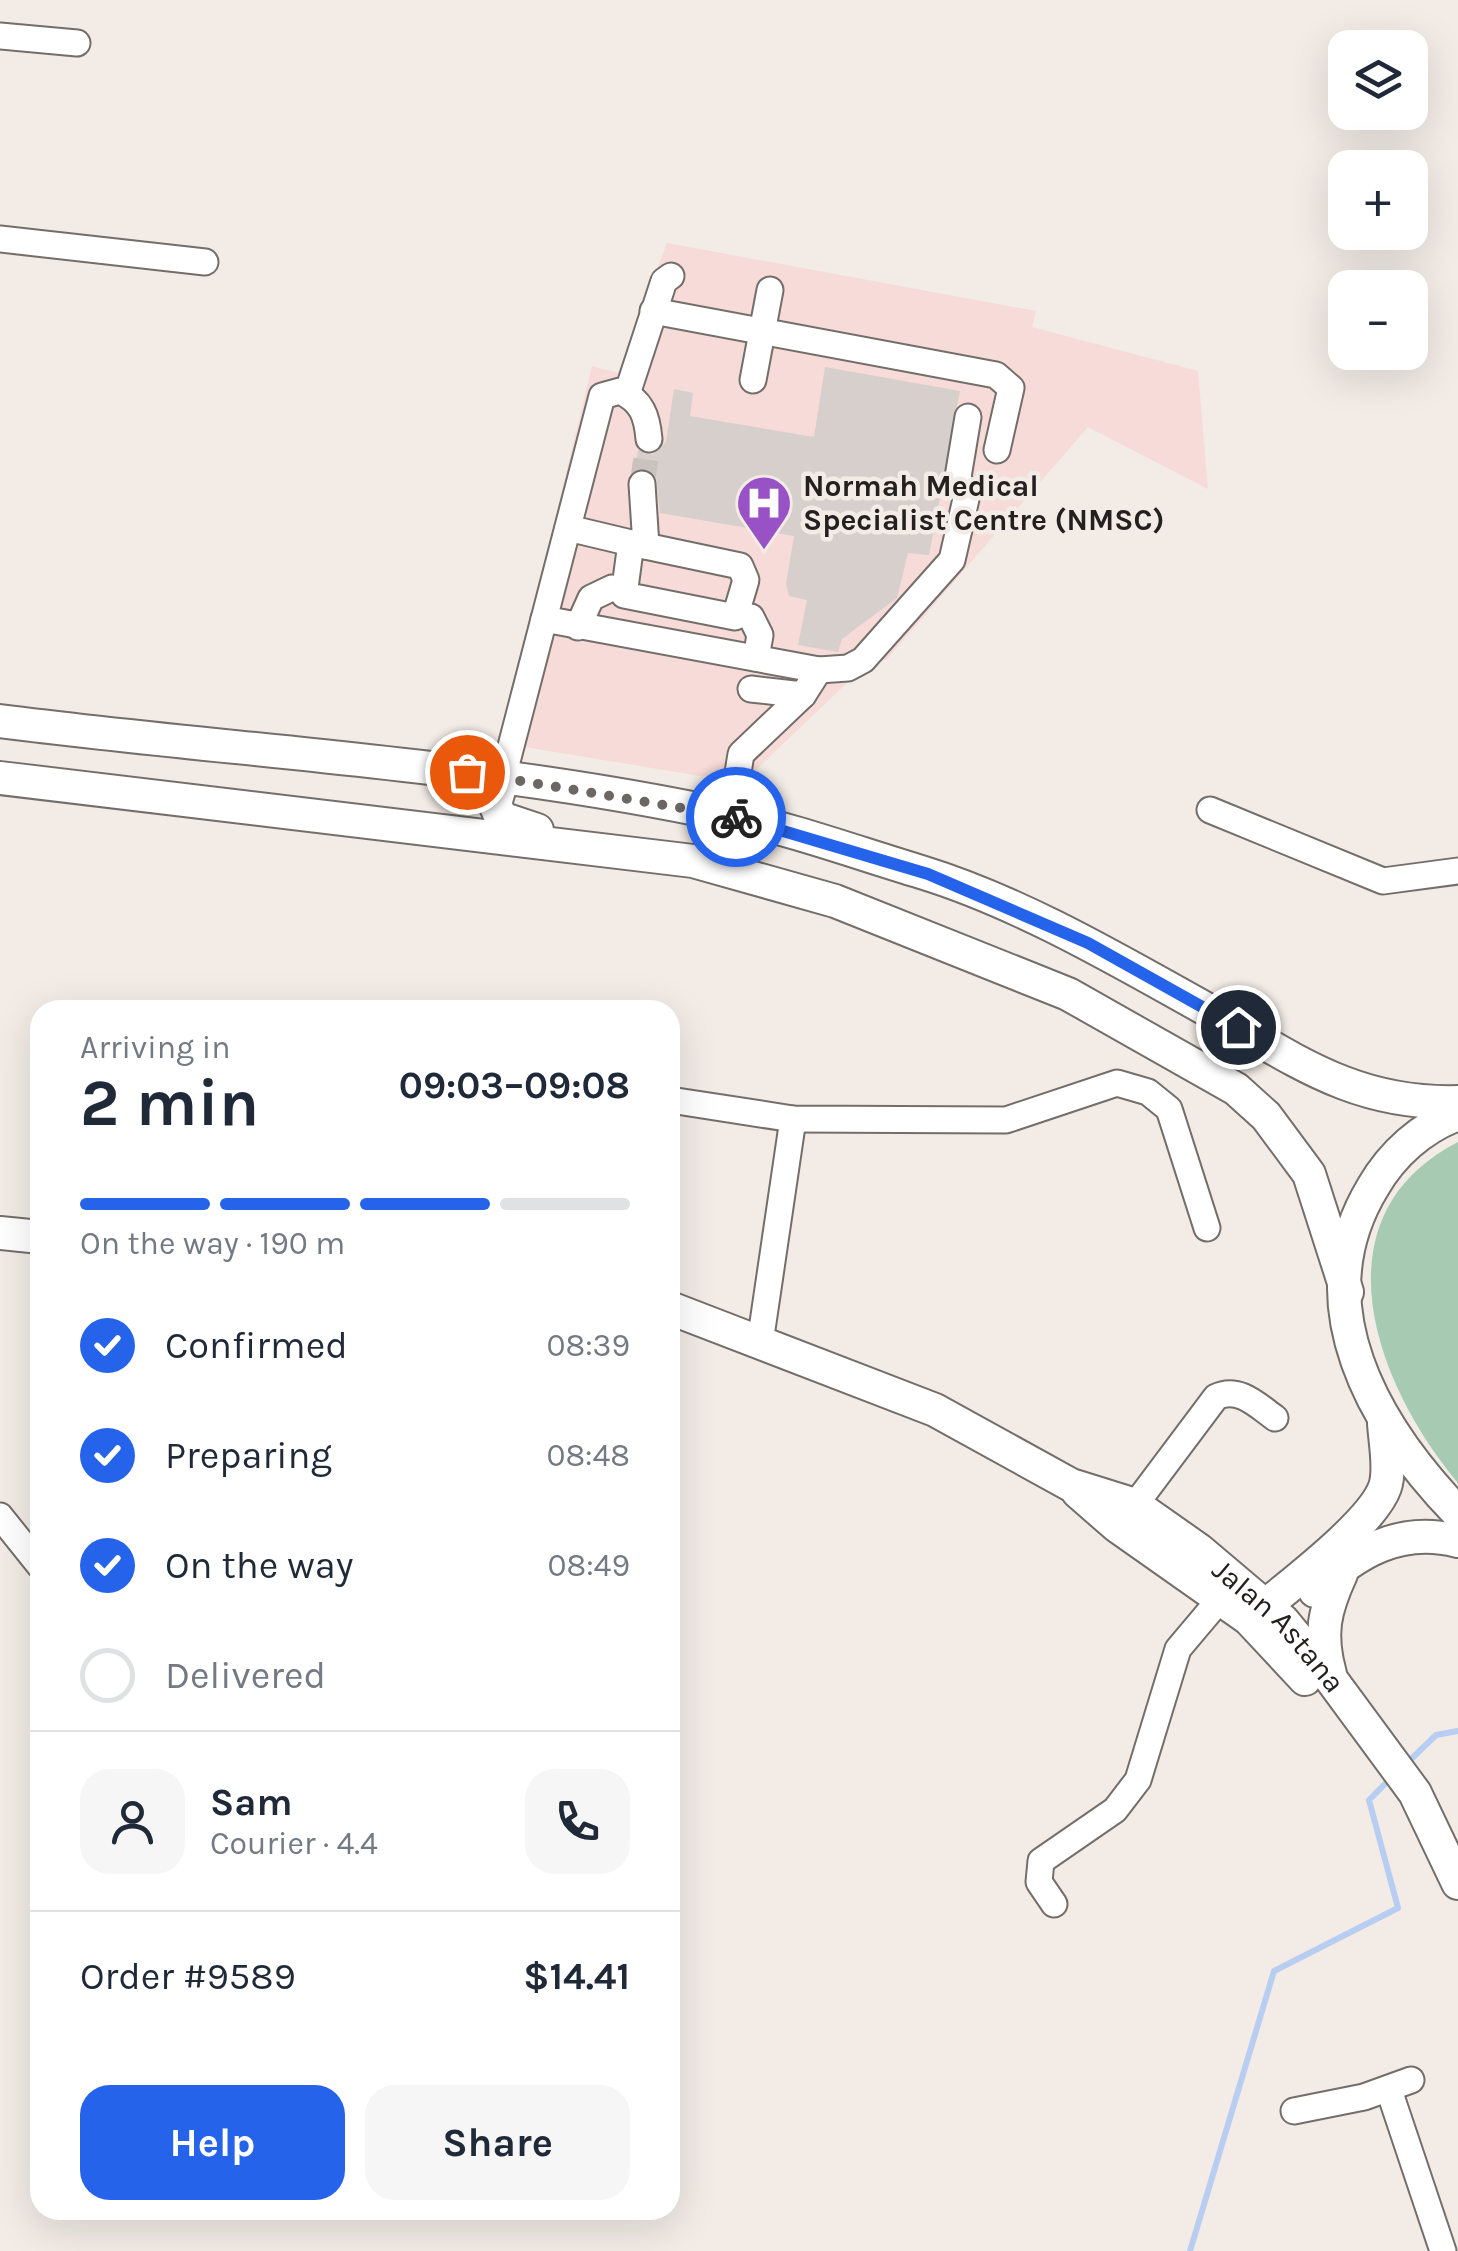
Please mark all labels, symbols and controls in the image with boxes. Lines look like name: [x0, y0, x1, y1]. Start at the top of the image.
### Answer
map controls: [1328, 30, 1428, 370]
button: layers: [1328, 30, 1428, 130]
button: +: [1328, 150, 1428, 250]
button: −: [1328, 270, 1428, 370]
place label: Normah Medical Specialist Centre (NMSC): [803, 468, 1164, 538]
hospital icon: Normah Medical Specialist Centre (NMSC): [734, 473, 794, 552]
pin: [425, 730, 510, 815]
icon: bag: [440, 745, 495, 800]
courier: [686, 767, 786, 867]
icon: bike: [709, 790, 764, 845]
pin: [1196, 985, 1281, 1070]
icon: home: [1211, 1000, 1266, 1055]
text: Arriving in: [80, 1029, 231, 1066]
text: 09:03–09:08: [399, 1063, 630, 1108]
text: 2 min: [80, 1065, 259, 1141]
text: On the way · 190 m: [80, 1225, 345, 1262]
icon: check: [80, 1318, 135, 1373]
text: Confirmed: [165, 1323, 348, 1368]
text: 08:39: [547, 1327, 630, 1364]
icon: check: [80, 1428, 135, 1483]
text: Preparing: [165, 1433, 332, 1478]
text: 08:48: [546, 1437, 630, 1474]
icon: check: [80, 1538, 135, 1593]
text: On the way: [165, 1543, 353, 1588]
text: 08:49: [548, 1547, 630, 1584]
street label: Jalan Astana: [1205, 1551, 1353, 1700]
text: Delivered: [165, 1653, 326, 1698]
button: person: [80, 1769, 185, 1874]
button: phone: [525, 1769, 630, 1874]
text: Sam: [210, 1780, 293, 1825]
text: Courier · 4.4: [210, 1825, 378, 1862]
text: Order #9589: [80, 1954, 296, 1999]
text: $14.41: [523, 1954, 630, 1999]
button: Help: [80, 2085, 345, 2200]
button: Share: [365, 2085, 630, 2200]

